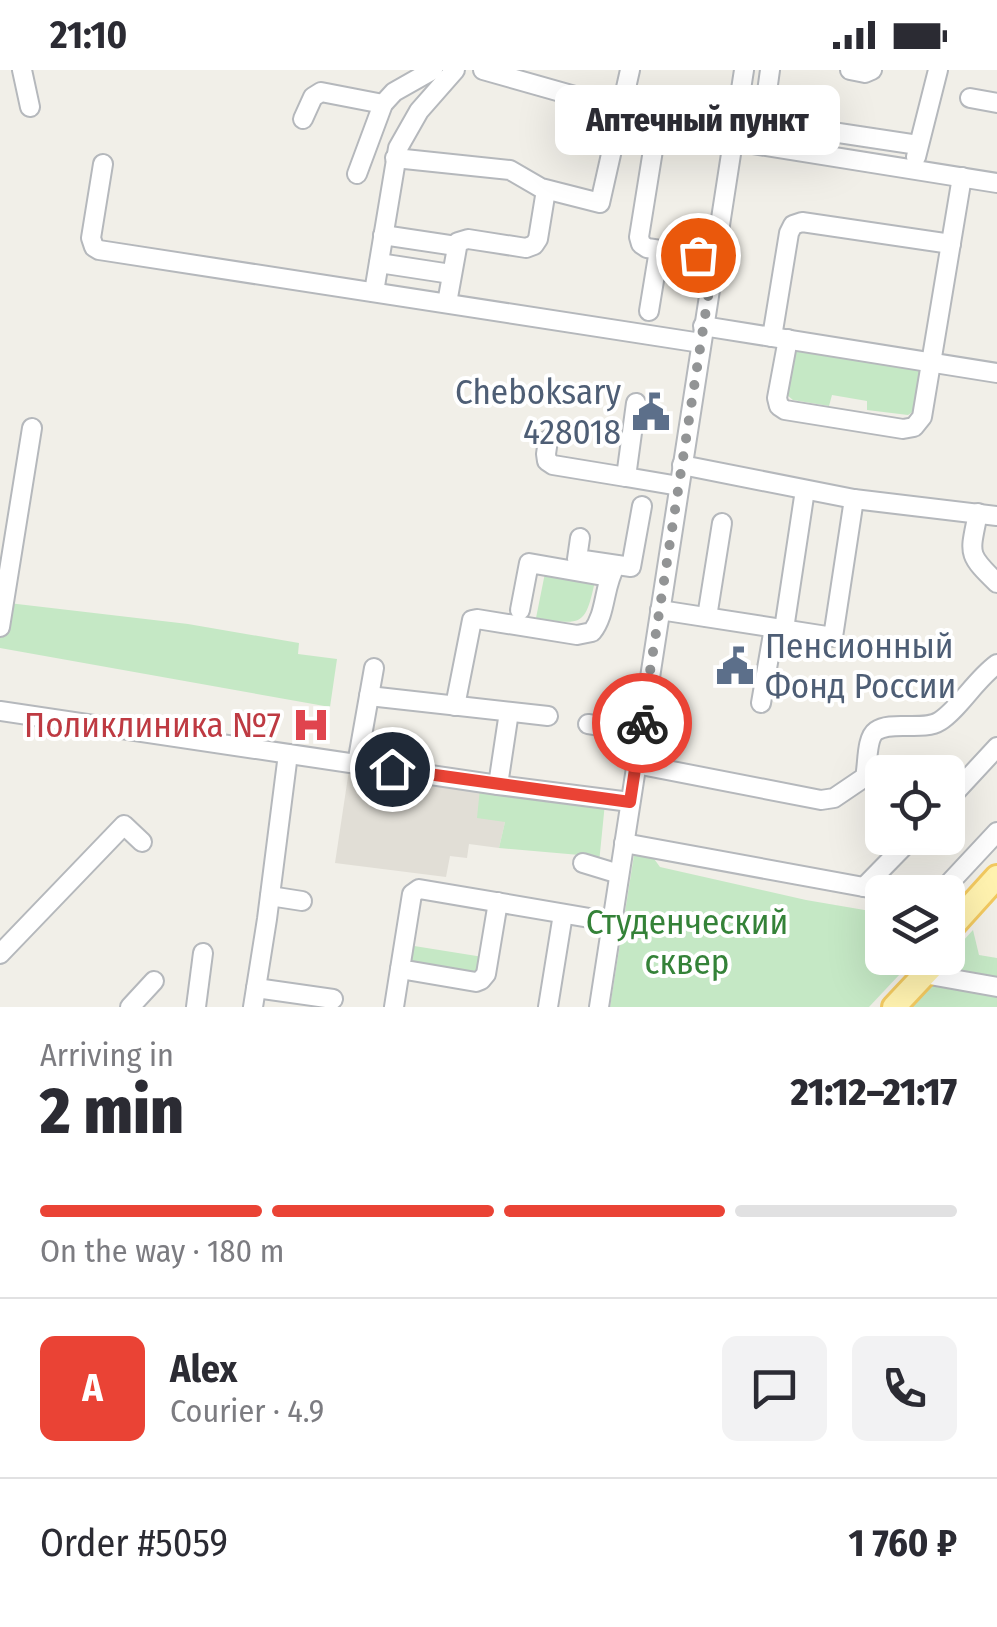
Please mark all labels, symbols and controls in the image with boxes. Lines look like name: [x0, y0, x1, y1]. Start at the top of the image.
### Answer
text: 21:10: [50, 12, 127, 58]
callout: Аптечный пункт: [556, 85, 840, 155]
text: Аптечный пункт: [586, 101, 809, 139]
pin: [656, 213, 741, 298]
icon: bag: [671, 228, 726, 283]
place label: Cheboksary 428018: [455, 371, 621, 453]
public building icon: Cheboksary 428018: [630, 391, 672, 433]
place label: Пенсионный Фонд России: [765, 625, 956, 707]
public building icon: Пенсионный Фонд России: [714, 645, 756, 687]
courier: [592, 673, 692, 773]
icon: bike: [615, 696, 670, 751]
place label: Поликлиника №7: [24, 704, 281, 746]
hospital icon: Поликлиника №7: [290, 704, 332, 746]
pin: [350, 727, 435, 812]
icon: home: [365, 742, 420, 797]
map controls: [865, 755, 965, 975]
button: locate: [865, 755, 965, 855]
button: layers: [865, 875, 965, 975]
park label: Студенческий сквер: [586, 901, 788, 983]
text: Arriving in: [40, 1036, 174, 1074]
text: 21:12–21:17: [791, 1069, 957, 1115]
text: 2 min: [40, 1072, 184, 1150]
text: On the way · 180 m: [40, 1232, 284, 1270]
button: chat: [722, 1336, 827, 1441]
button: phone: [852, 1336, 957, 1441]
text: Alex: [170, 1346, 237, 1392]
text: A: [82, 1365, 103, 1411]
text: Courier · 4.9: [170, 1392, 324, 1430]
text: Order #5059: [40, 1520, 228, 1566]
text: 1 760 ₽: [848, 1520, 957, 1566]

